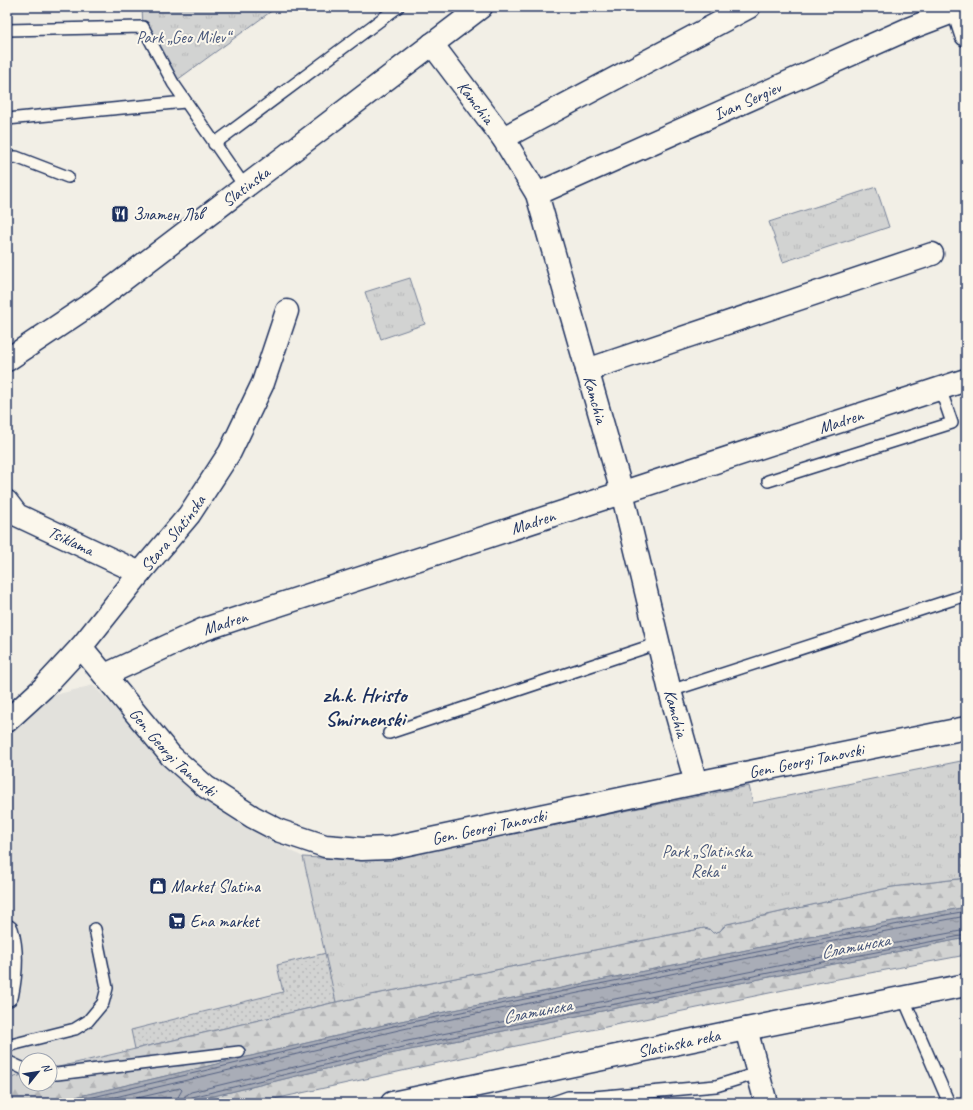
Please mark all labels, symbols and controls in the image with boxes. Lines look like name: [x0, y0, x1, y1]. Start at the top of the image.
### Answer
park label: Park „Geo Milev“: [136, 27, 233, 48]
street label: Ivan Sergiev: [710, 76, 785, 125]
street label: Kamchia: [453, 77, 500, 130]
street label: Slatinska: [217, 160, 275, 211]
restaurant icon: Златен Лъв: [110, 204, 130, 224]
place label: Златен Лъв: [133, 204, 207, 225]
street label: Kamchia: [579, 373, 613, 428]
street label: Madren: [816, 403, 867, 438]
street label: Stara Slatinska: [136, 490, 210, 576]
street label: Madren: [508, 504, 559, 539]
street label: Tsiklama: [45, 521, 99, 561]
street label: Madren: [200, 605, 251, 640]
district label: zh.k. Hristo Smirnenski: [323, 682, 409, 732]
street label: Kamchia: [660, 687, 694, 741]
street label: Gen. Georgi Tanovski: [125, 703, 223, 803]
street label: Gen. Georgi Tanovski: [747, 738, 868, 782]
street label: Gen. Georgi Tanovski: [430, 804, 551, 849]
park label: Park „Slatinska Reka“: [662, 841, 754, 882]
shop icon: Market Slatina: [148, 876, 168, 896]
place label: Market Slatina: [171, 876, 261, 897]
supermarket icon: Ena market: [167, 911, 187, 931]
place label: Ena market: [190, 911, 261, 932]
water label: Слатинска: [819, 928, 894, 963]
water label: Слатинска: [501, 993, 576, 1028]
street label: Slatinska reka: [636, 1024, 723, 1062]
north arrow: [18, 1052, 58, 1092]
text: N: [39, 1061, 56, 1075]

